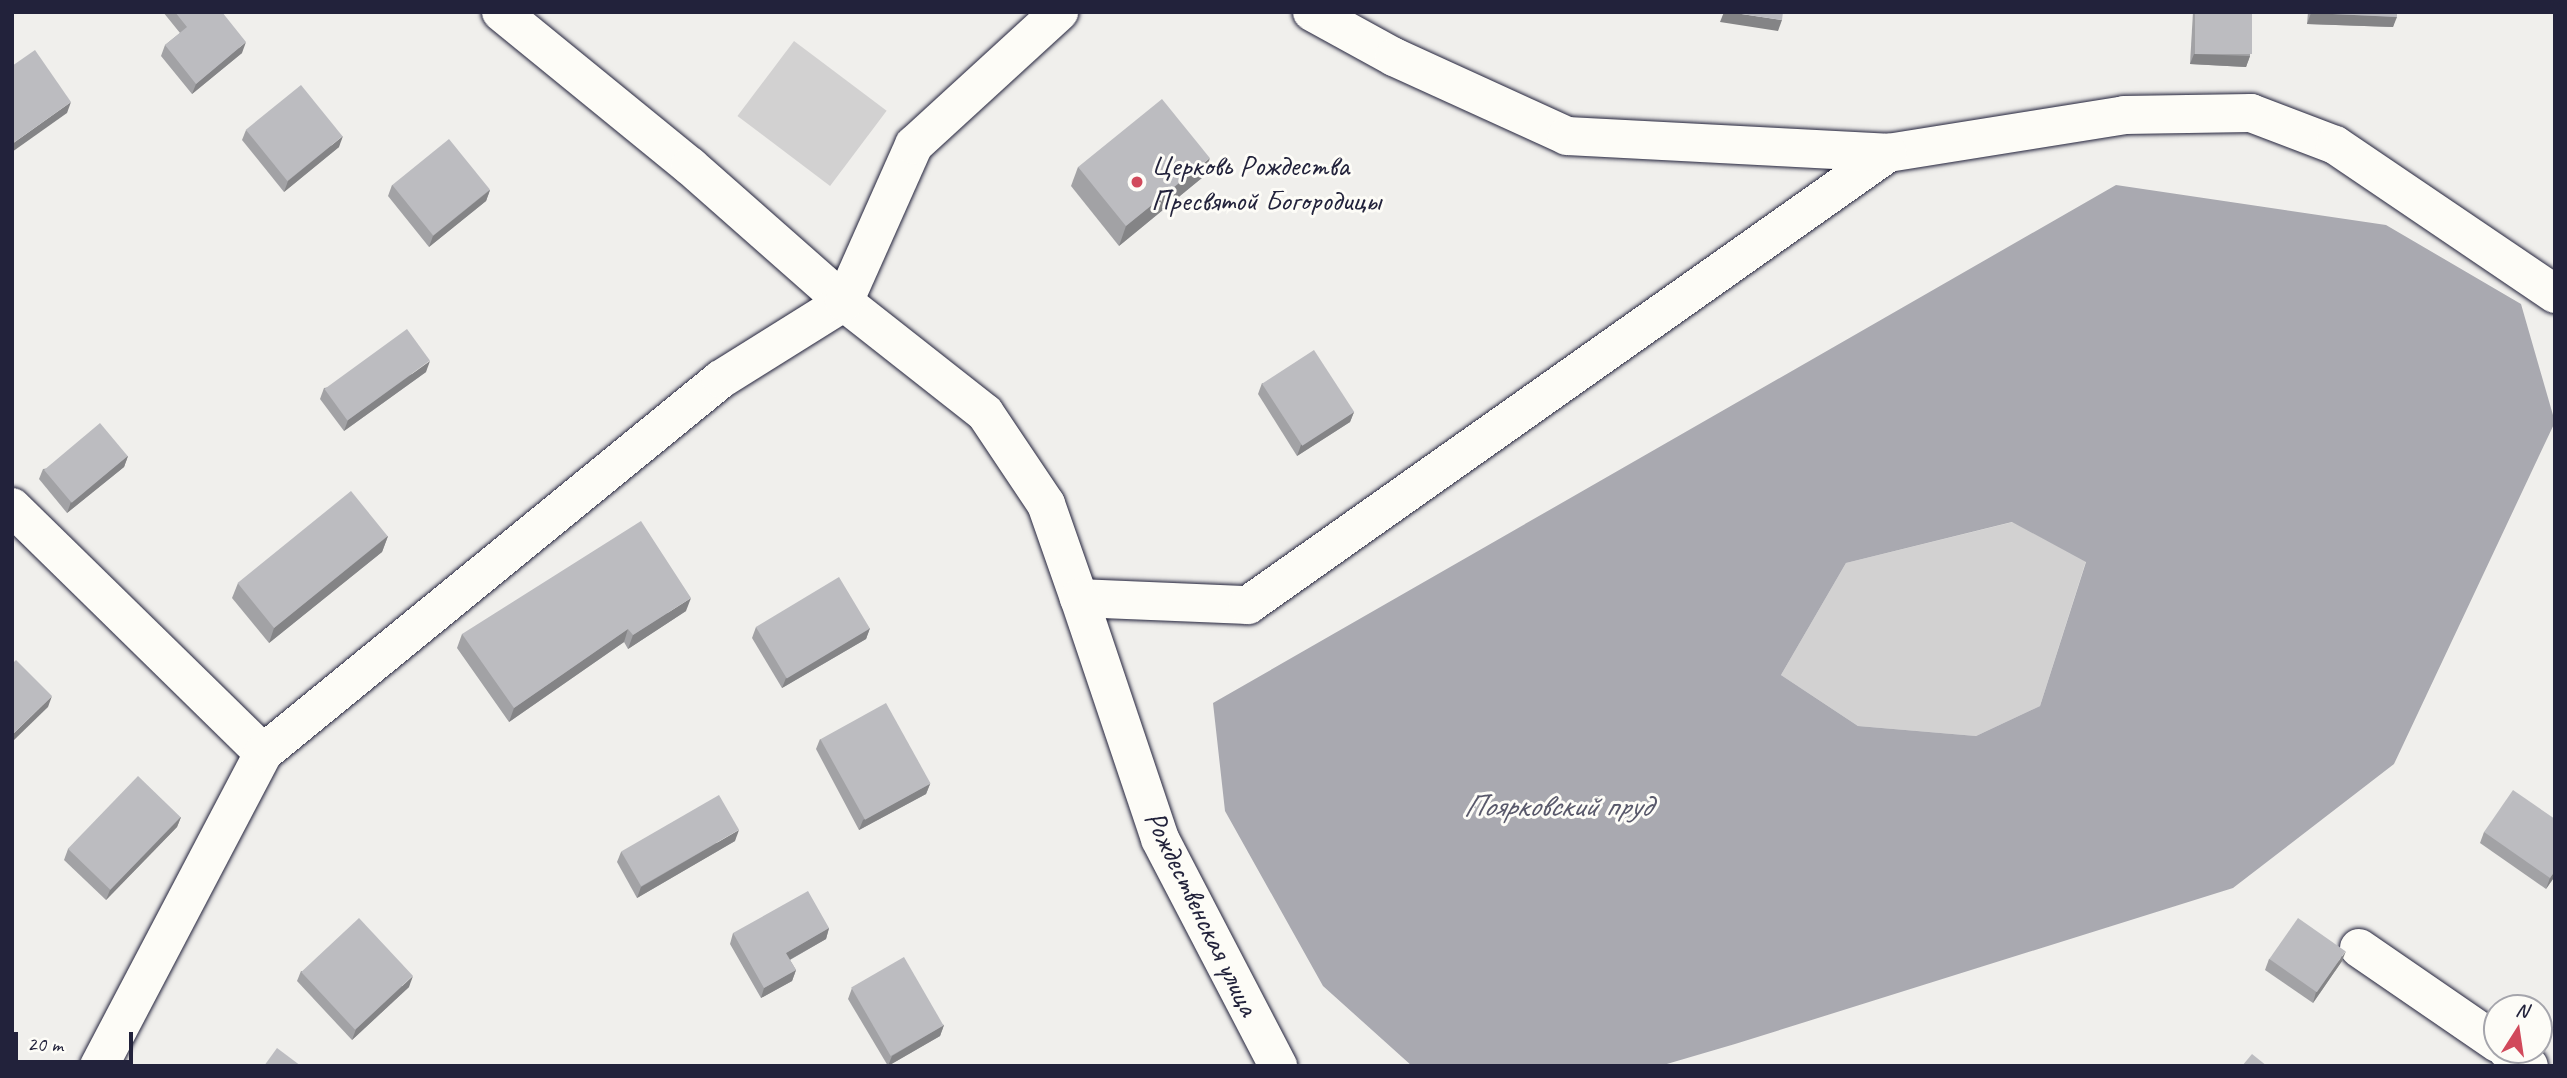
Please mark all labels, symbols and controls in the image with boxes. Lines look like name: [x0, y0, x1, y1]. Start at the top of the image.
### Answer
place label: Церковь Рождества Пресвятой Богородицы: [1151, 147, 1381, 218]
marker: Церковь Рождества Пресвятой Богородицы: [1129, 174, 1145, 190]
water label: Поярковский пруд: [1463, 787, 1651, 825]
street label: Рождественская улица: [1136, 804, 1268, 1022]
north arrow: [2483, 994, 2553, 1064]
text: N: [2514, 997, 2530, 1023]
scale bar: [18, 1018, 136, 1062]
text: 20 m: [27, 1031, 63, 1057]

